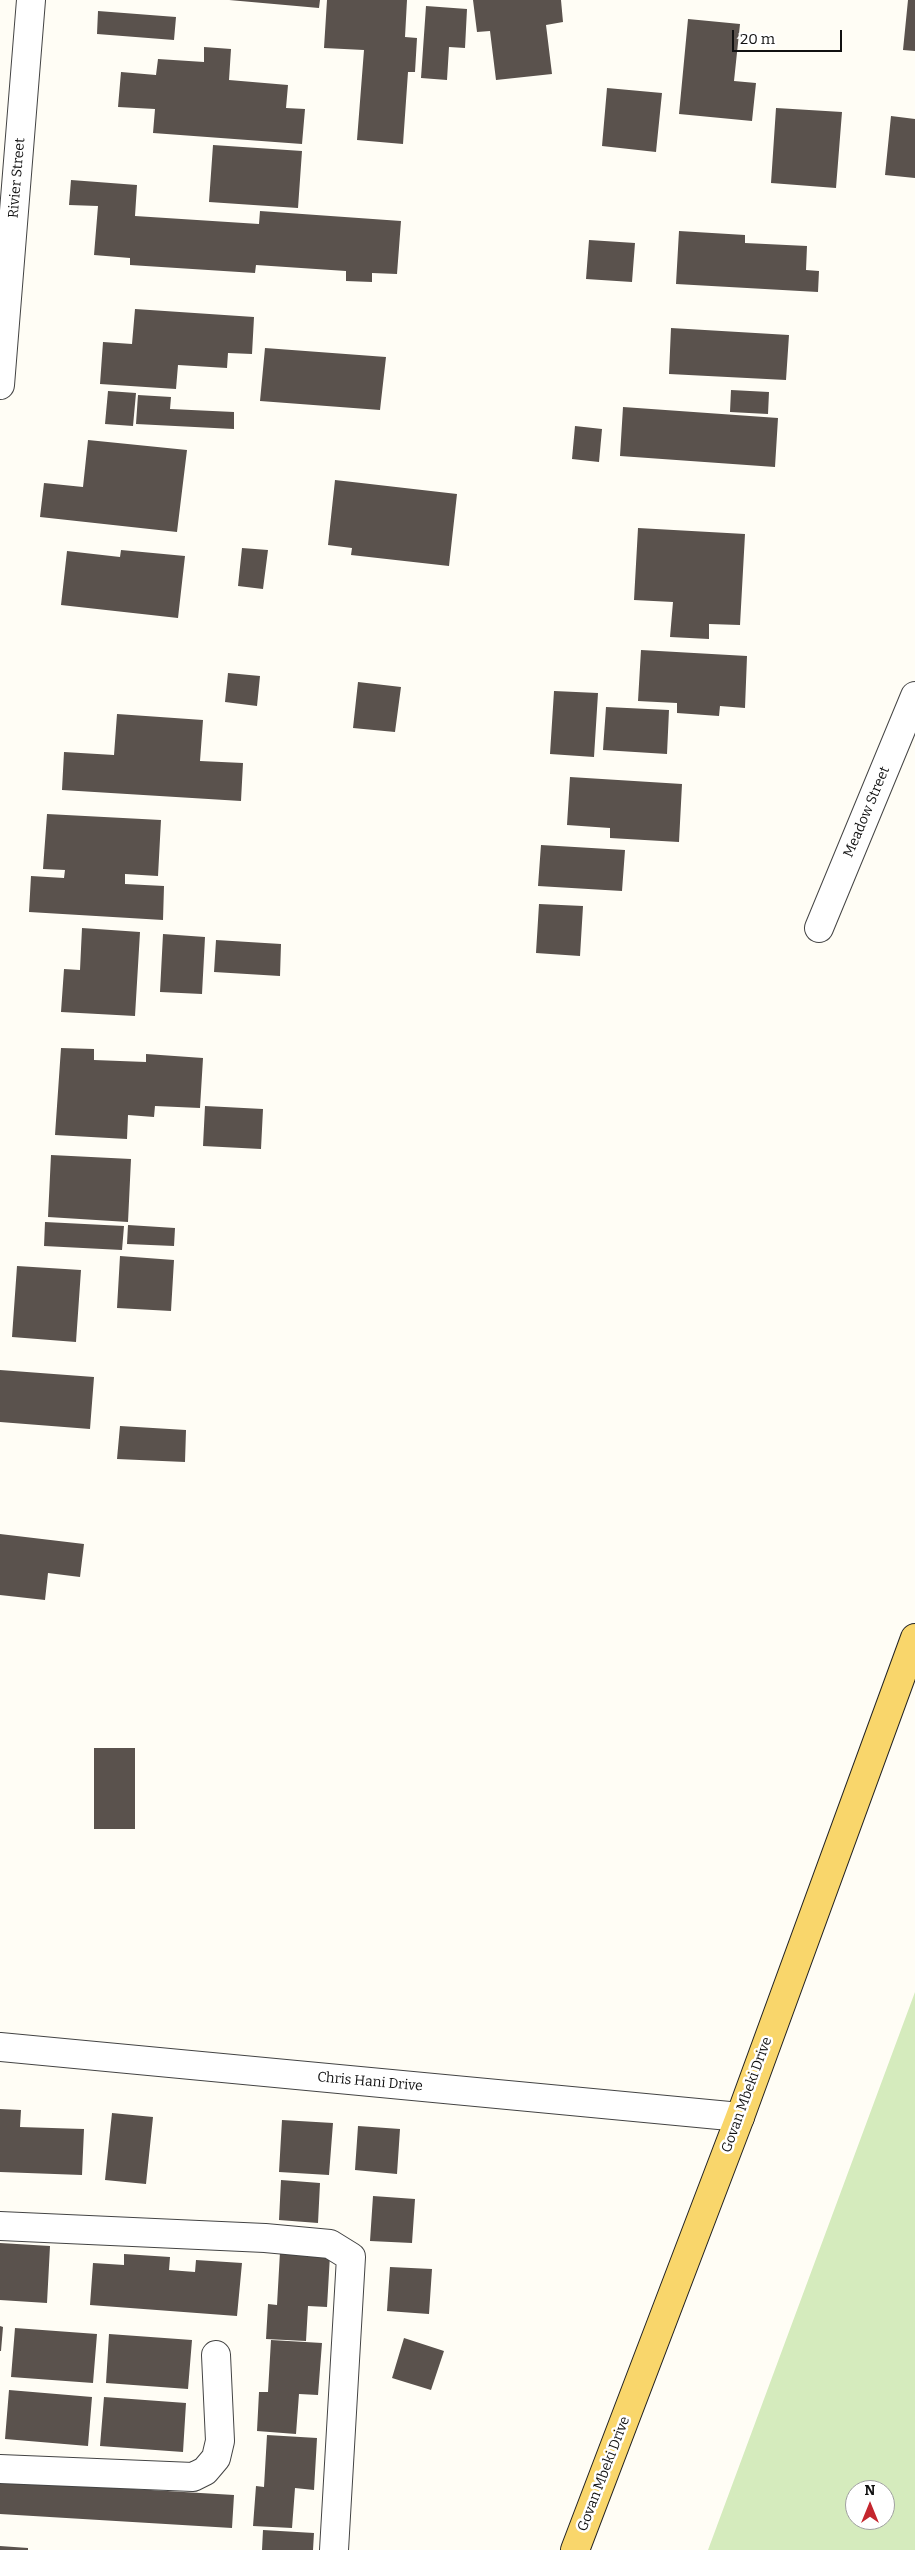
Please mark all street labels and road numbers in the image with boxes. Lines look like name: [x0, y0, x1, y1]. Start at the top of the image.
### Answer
street label: Rivier Street: [5, 137, 29, 219]
street label: Meadow Street: [840, 764, 894, 860]
street label: Govan Mbeki Drive: [718, 2035, 776, 2155]
street label: Chris Hani Drive: [317, 2069, 423, 2095]
street label: Govan Mbeki Drive: [574, 2414, 634, 2534]

